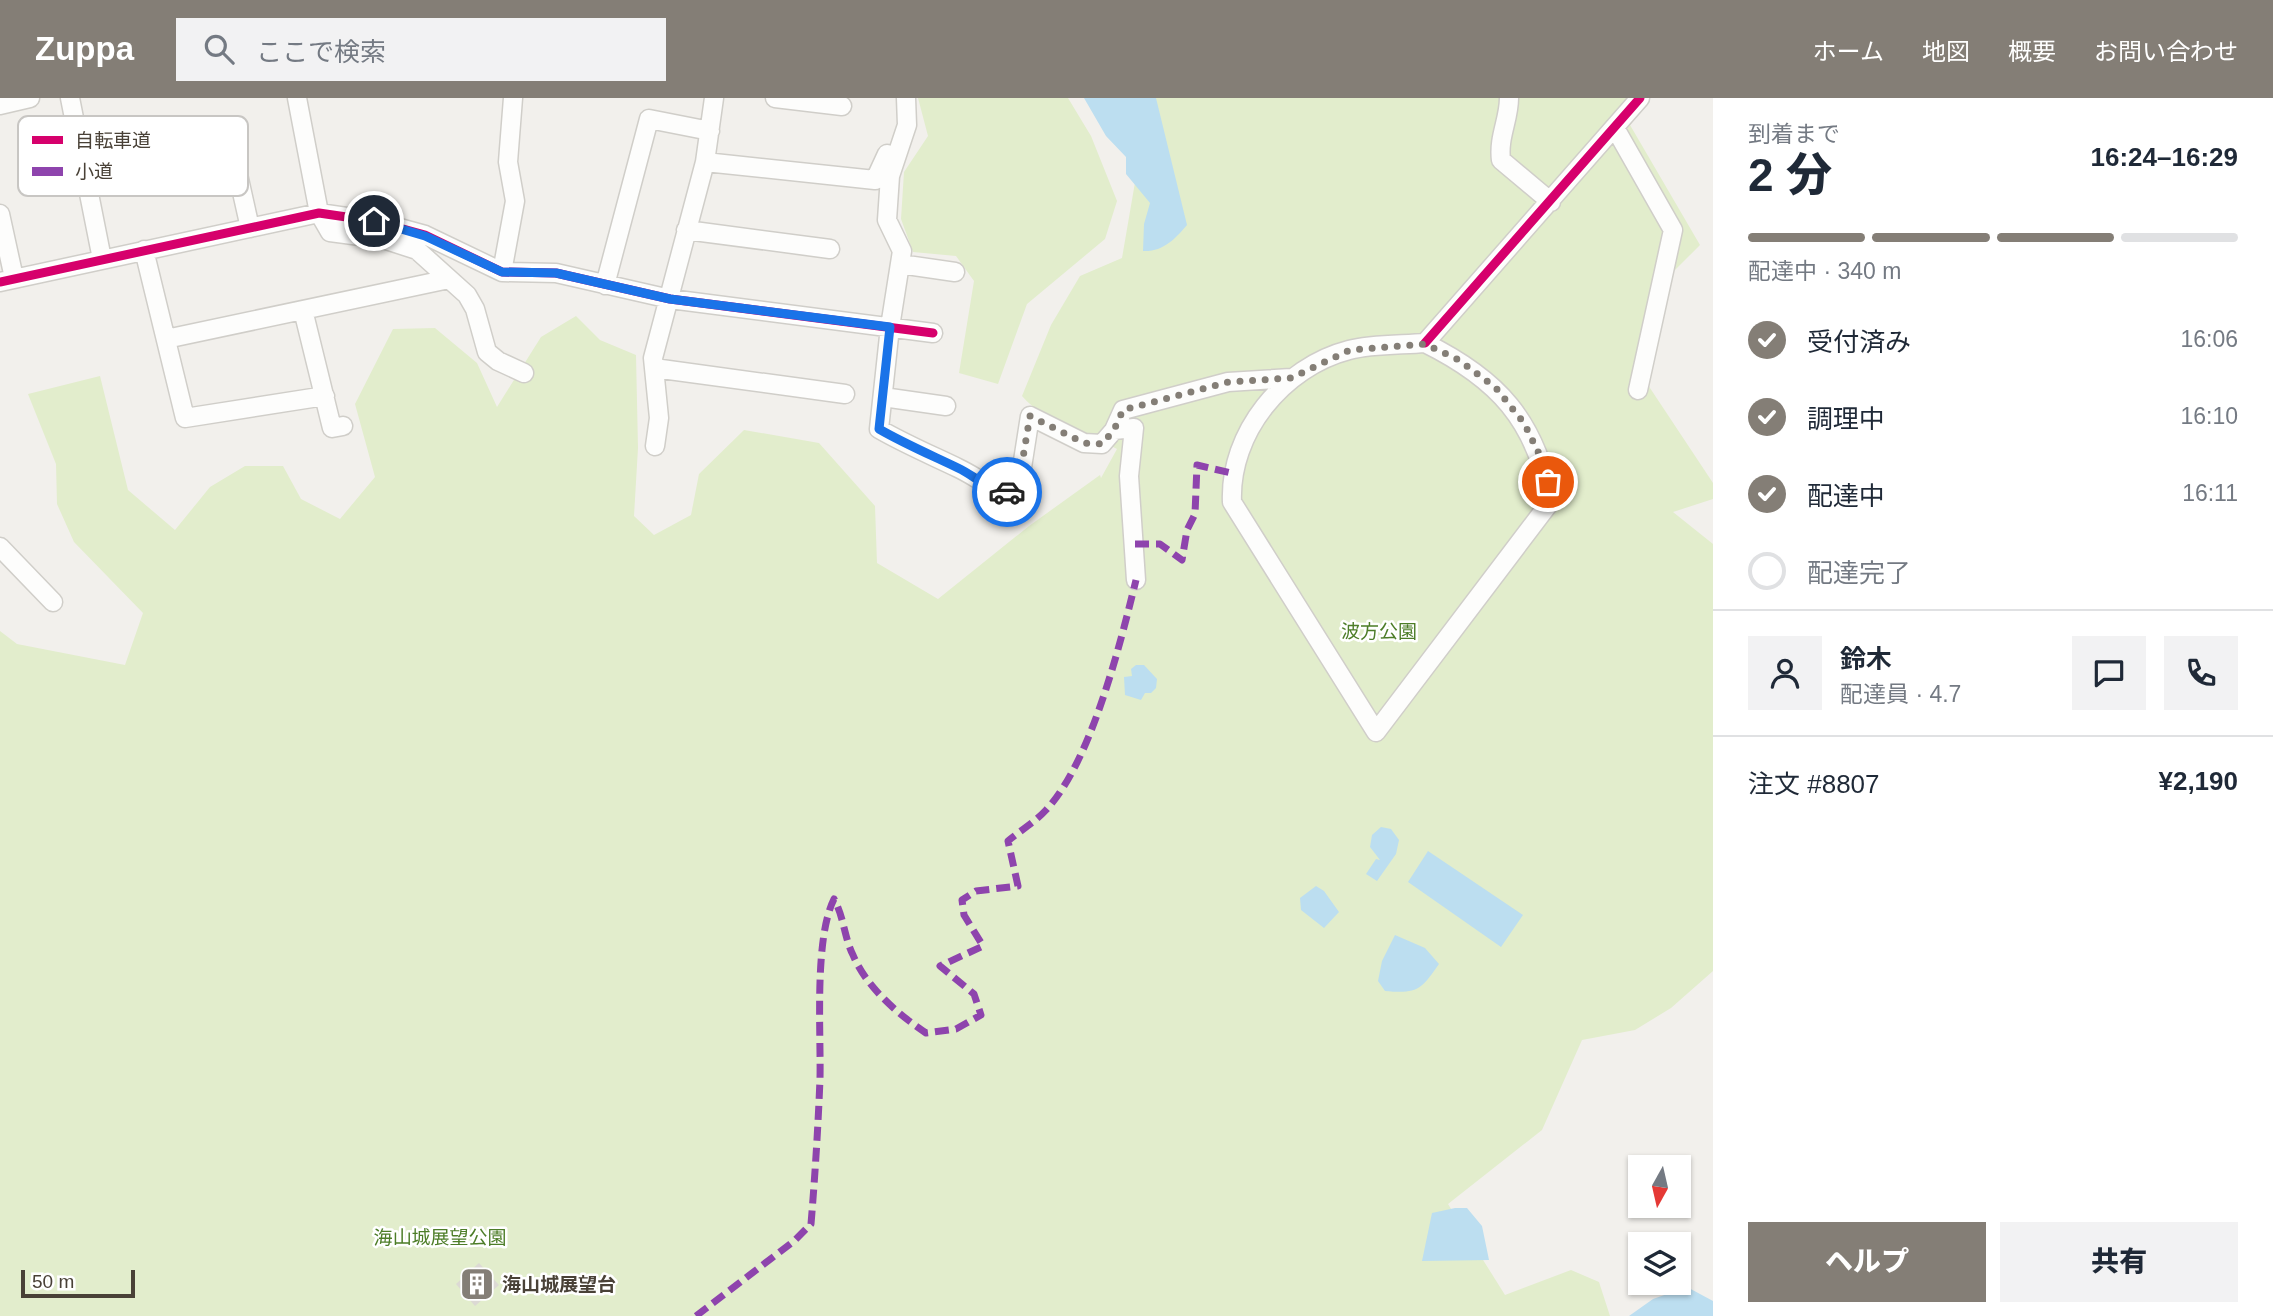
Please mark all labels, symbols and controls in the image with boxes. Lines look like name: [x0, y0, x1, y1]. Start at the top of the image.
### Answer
search box: [176, 18, 666, 81]
text: Zuppa: [35, 30, 134, 67]
icon: search: [200, 30, 238, 68]
text: ここで検索: [256, 37, 386, 67]
text: ホーム: [1813, 38, 1884, 65]
text: 地図: [1922, 38, 1970, 65]
text: 概要: [2008, 38, 2056, 65]
text: お問い合わせ: [2094, 38, 2238, 65]
legend: [18, 116, 248, 196]
text: 到着まで: [1748, 121, 1840, 147]
text: 自転車道: [75, 130, 151, 151]
text: 16:24–16:29: [2091, 142, 2238, 172]
text: 2 分: [1748, 149, 1832, 201]
text: 小道: [75, 161, 113, 182]
pin: [344, 191, 404, 251]
icon: home: [355, 202, 393, 240]
text: 配達中 · 340 m: [1748, 258, 1901, 284]
icon: check: [1748, 321, 1786, 359]
text: 16:06: [2180, 326, 2238, 352]
text: 受付済み: [1807, 327, 1911, 357]
icon: check: [1748, 398, 1786, 436]
text: 16:10: [2180, 403, 2238, 429]
text: 調理中: [1807, 404, 1885, 434]
pin: [1518, 452, 1578, 512]
courier: [972, 457, 1042, 527]
icon: bag: [1529, 463, 1567, 501]
icon: car: [988, 473, 1026, 511]
icon: check: [1748, 475, 1786, 513]
text: 16:11: [2182, 480, 2238, 506]
text: 配達中: [1807, 481, 1885, 511]
text: 配達完了: [1807, 558, 1911, 588]
park label: 波方公園: [1341, 621, 1417, 642]
button: person: [1748, 636, 1822, 710]
button: chat: [2072, 636, 2146, 710]
button: phone: [2164, 636, 2238, 710]
text: 鈴木: [1840, 644, 1892, 674]
text: 配達員 · 4.7: [1840, 681, 1961, 707]
text: ¥2,190: [2158, 766, 2238, 796]
text: 注文 #8807: [1748, 769, 1880, 799]
north arrow: [1628, 1155, 1690, 1218]
map controls: [1628, 1155, 1691, 1295]
button: ヘルプ: [1748, 1222, 1986, 1302]
button: 共有: [2000, 1222, 2238, 1302]
park label: 海山城展望公園: [373, 1227, 507, 1248]
button: layers: [1628, 1232, 1691, 1295]
building icon: 海山城展望台: [458, 1265, 496, 1303]
scale bar: [21, 1267, 135, 1299]
text: 50 m: [32, 1271, 74, 1292]
place label: 海山城展望台: [502, 1274, 616, 1295]

